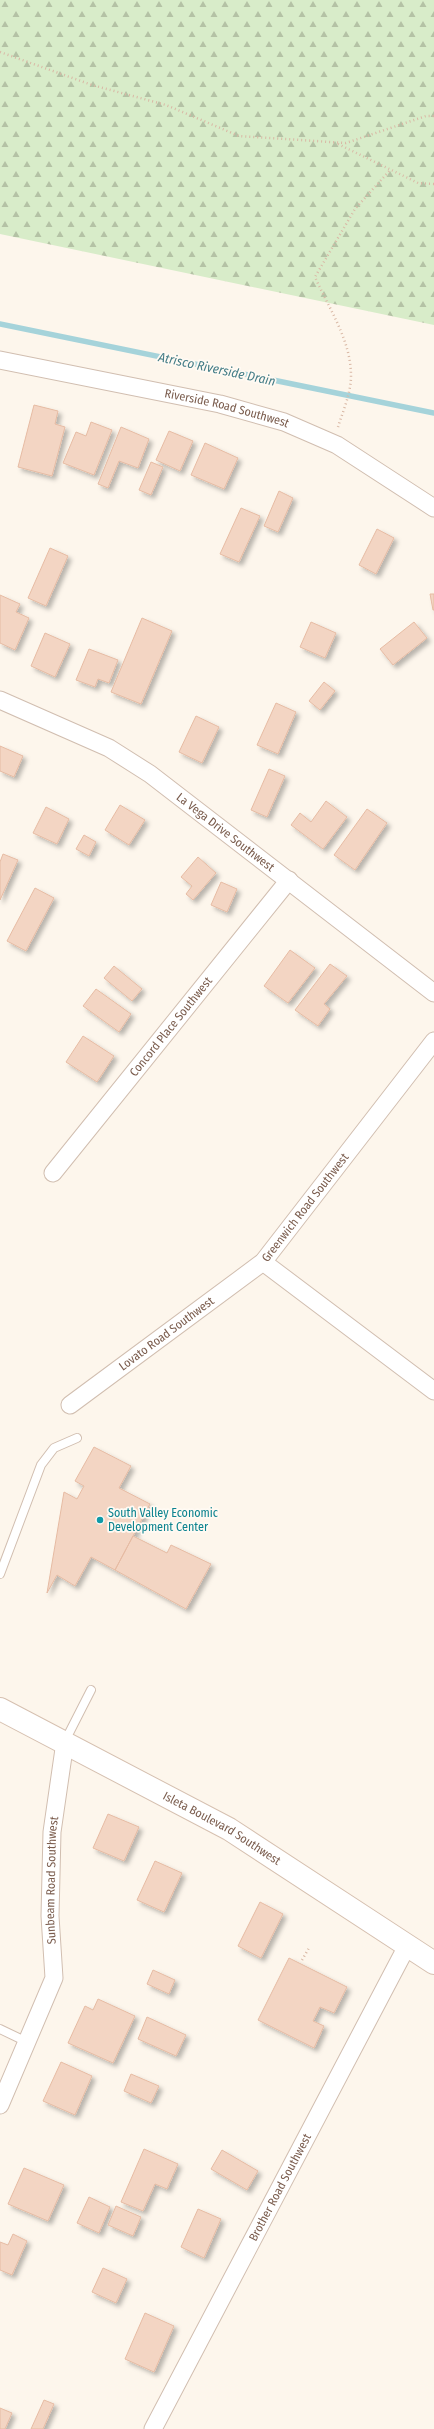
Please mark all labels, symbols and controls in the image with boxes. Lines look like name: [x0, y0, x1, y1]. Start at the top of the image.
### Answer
water label: Atrisco Riverside Drain: [156, 349, 277, 389]
street label: Riverside Road Southwest: [164, 386, 291, 430]
street label: La Vega Drive Southwest: [174, 790, 277, 874]
street label: Concord Place Southwest: [127, 974, 215, 1079]
street label: Greenwich Road Southwest: [259, 1150, 352, 1265]
street label: Lovato Road Southwest: [116, 1294, 217, 1373]
place label: South Valley Economic Development Center: [108, 1506, 218, 1534]
marker: South Valley Economic Development Center: [95, 1515, 105, 1525]
street label: Isleta Boulevard Southwest: [161, 1789, 283, 1868]
street label: Sunbeam Road Southwest: [43, 1815, 61, 1945]
street label: Brother Road Southwest: [246, 2131, 314, 2243]

